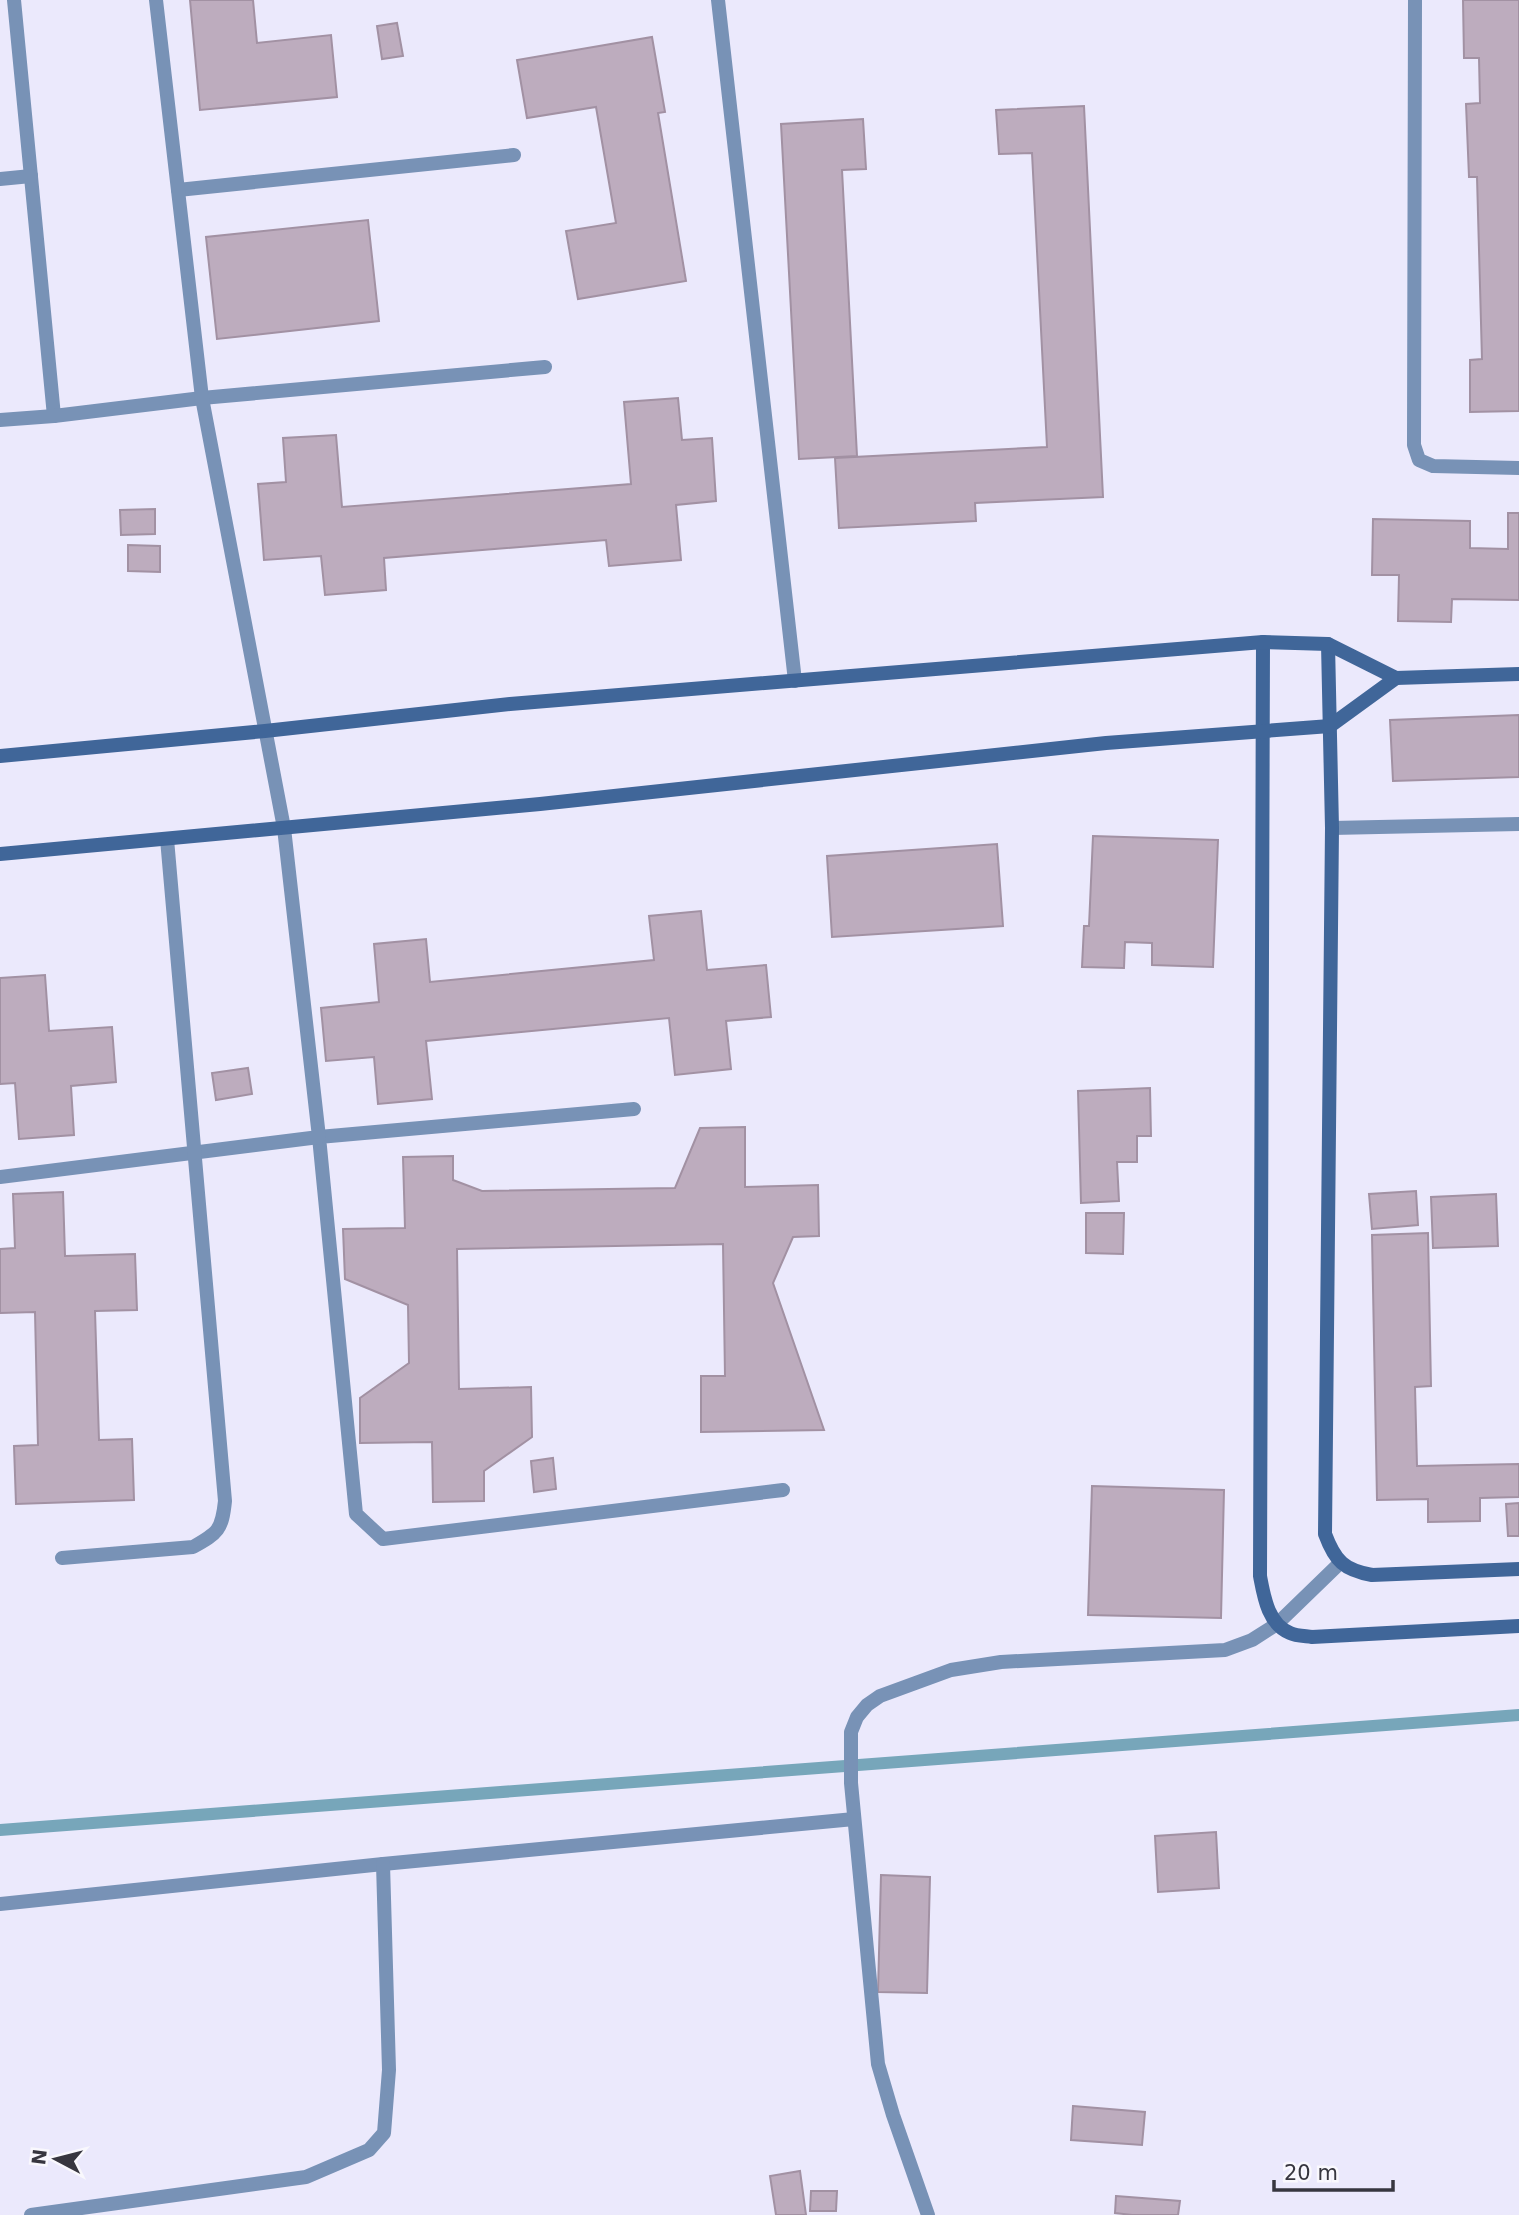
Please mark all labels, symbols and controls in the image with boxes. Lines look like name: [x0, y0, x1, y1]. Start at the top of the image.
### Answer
north arrow: [21, 2124, 91, 2194]
text: N: [27, 2148, 51, 2166]
scale bar: [1274, 2148, 1393, 2192]
text: 20 m: [1284, 2161, 1338, 2185]

